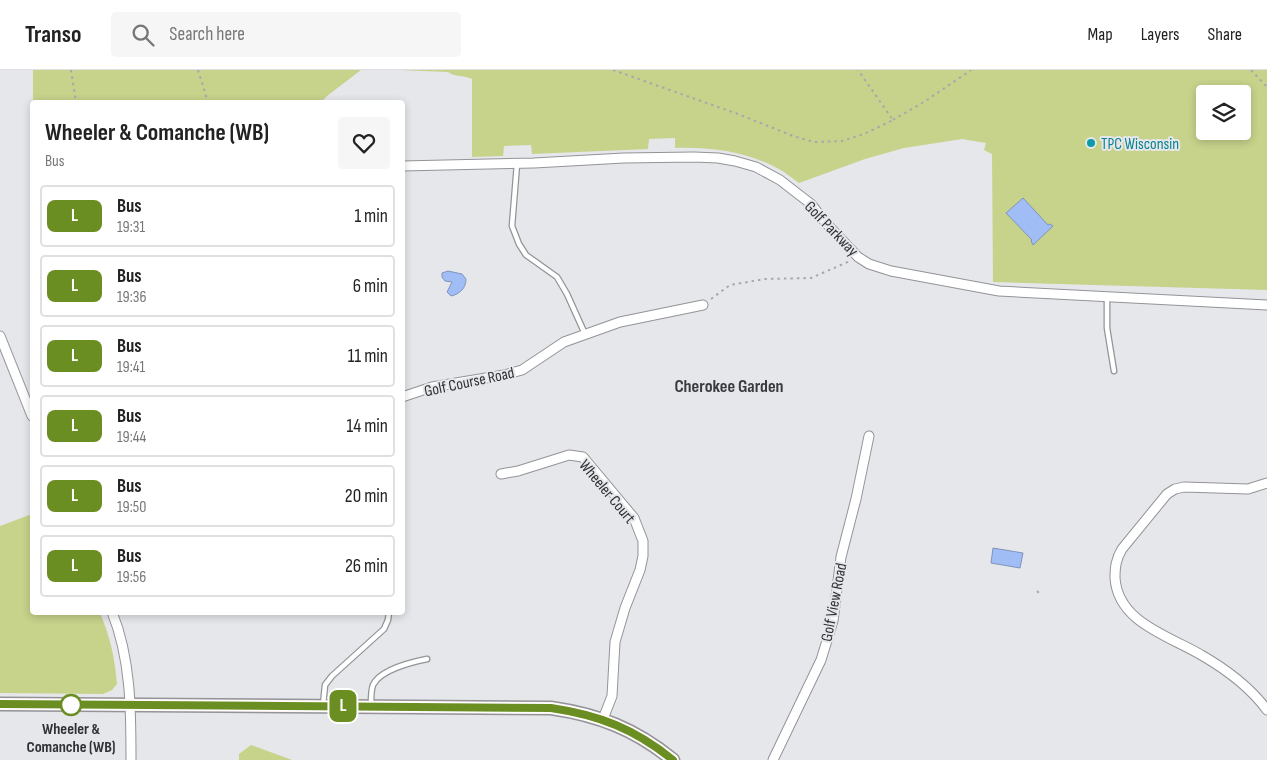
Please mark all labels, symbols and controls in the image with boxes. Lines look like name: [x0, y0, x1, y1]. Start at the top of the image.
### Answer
search box: [111, 12, 461, 57]
text: Transo: [25, 20, 81, 49]
icon: search: [129, 21, 157, 49]
text: Search here: [169, 23, 245, 46]
text: Map: [1088, 24, 1113, 45]
text: Layers: [1141, 24, 1180, 45]
text: Share: [1208, 24, 1242, 45]
map controls: [1196, 85, 1251, 140]
button: layers: [1196, 85, 1251, 140]
button: heart: [338, 117, 390, 169]
text: Wheeler & Comanche (WB): [45, 118, 269, 147]
place label: TPC Wisconsin: [1101, 135, 1179, 154]
marker: TPC Wisconsin: [1085, 137, 1097, 149]
text: Bus: [45, 152, 65, 171]
text: Bus: [117, 195, 142, 218]
street label: Golf Parkway: [800, 198, 862, 261]
text: L: [71, 205, 78, 226]
text: 1 min: [354, 205, 388, 228]
text: 19:31: [117, 218, 145, 237]
text: Bus: [117, 265, 142, 288]
text: L: [71, 275, 78, 296]
text: 6 min: [353, 275, 388, 298]
text: 19:36: [117, 288, 146, 307]
text: Bus: [117, 335, 142, 358]
text: L: [71, 345, 78, 366]
text: 11 min: [348, 345, 388, 368]
text: 19:41: [117, 358, 145, 377]
street label: Golf Course Road: [423, 364, 516, 401]
district label: Cherokee Garden: [674, 376, 784, 397]
text: Bus: [117, 405, 142, 428]
text: L: [71, 415, 78, 436]
text: 14 min: [347, 415, 388, 438]
text: 19:44: [117, 428, 146, 447]
street label: Wheeler Court: [575, 456, 639, 528]
text: Bus: [117, 475, 142, 498]
text: L: [71, 485, 78, 506]
text: 20 min: [345, 485, 388, 508]
text: 19:50: [117, 498, 146, 517]
text: Bus: [117, 545, 142, 568]
text: L: [71, 555, 78, 576]
text: 26 min: [345, 555, 388, 578]
street label: Golf View Road: [818, 561, 851, 643]
text: 19:56: [117, 568, 146, 587]
line badge: L: [327, 690, 359, 722]
marker: Wheeler & Comanche (WB): [60, 694, 82, 716]
text: L: [339, 695, 347, 716]
place label: Wheeler & Comanche (WB): [27, 720, 115, 757]

